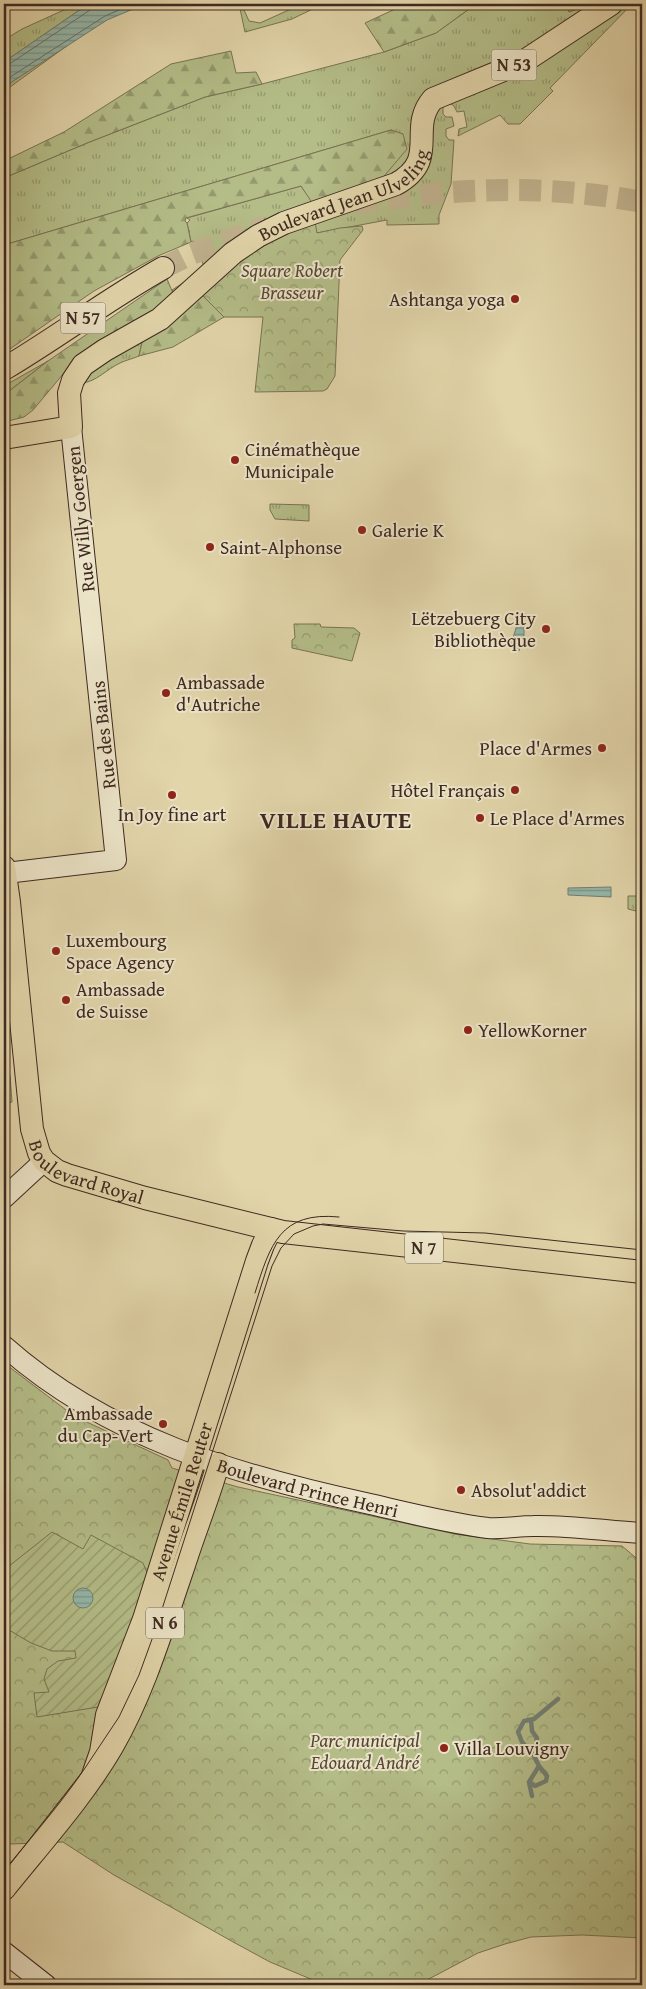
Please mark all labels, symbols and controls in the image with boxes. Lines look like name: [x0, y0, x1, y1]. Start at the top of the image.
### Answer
road number: N 53: [492, 50, 536, 80]
street label: Boulevard Jean Ulveling: [253, 146, 435, 248]
park label: Square Robert Brasseur: [241, 256, 344, 306]
place label: Ashtanga yoga: [389, 285, 505, 313]
marker: Ashtanga yoga: [509, 293, 521, 305]
road number: N 57: [61, 302, 106, 334]
place label: Cinémathèque Municipale: [245, 435, 360, 485]
street label: Rue Willy Goergen: [58, 444, 102, 593]
marker: Cinémathèque Municipale: [229, 454, 241, 466]
place label: Galerie K: [372, 516, 445, 544]
marker: Galerie K: [356, 524, 368, 536]
place label: Saint-Alphonse: [220, 533, 342, 561]
marker: Saint-Alphonse: [204, 541, 216, 553]
place label: Lëtzebuerg City Bibliothèque: [412, 604, 537, 654]
marker: Lëtzebuerg City Bibliothèque: [540, 623, 552, 635]
place label: Ambassade d'Autriche: [176, 668, 265, 718]
street label: Rue des Bains: [83, 680, 123, 790]
marker: Ambassade d'Autriche: [160, 687, 172, 699]
place label: Place d'Armes: [480, 734, 592, 762]
marker: Place d'Armes: [596, 742, 608, 754]
place label: Hôtel Français: [391, 776, 505, 804]
marker: Hôtel Français: [509, 784, 521, 796]
marker: In Joy fine art: [166, 789, 178, 801]
place label: In Joy fine art: [118, 800, 227, 828]
district label: VILLE HAUTE: [260, 802, 412, 837]
place label: Le Place d'Armes: [490, 804, 625, 832]
marker: Le Place d'Armes: [474, 812, 486, 824]
place label: Luxembourg Space Agency: [66, 926, 175, 976]
marker: Luxembourg Space Agency: [50, 945, 62, 957]
place label: Ambassade de Suisse: [76, 975, 165, 1025]
marker: Ambassade de Suisse: [60, 994, 72, 1006]
place label: YellowKorner: [478, 1016, 587, 1044]
marker: YellowKorner: [462, 1024, 474, 1036]
street label: Boulevard Royal: [22, 1136, 147, 1211]
road number: N 7: [405, 1232, 443, 1264]
place label: Ambassade du Cap-Vert: [58, 1399, 153, 1449]
street label: Avenue Émile Reuter: [143, 1418, 219, 1584]
marker: Ambassade du Cap-Vert: [157, 1418, 169, 1430]
street label: Boulevard Prince Henri: [214, 1451, 401, 1524]
place label: Absolut'addict: [471, 1476, 587, 1504]
marker: Absolut'addict: [455, 1484, 467, 1496]
road number: N 6: [146, 1608, 184, 1639]
park label: Parc municipal Edouard André: [309, 1726, 421, 1776]
place label: Villa Louvigny: [454, 1734, 570, 1762]
marker: Villa Louvigny: [438, 1742, 450, 1754]

